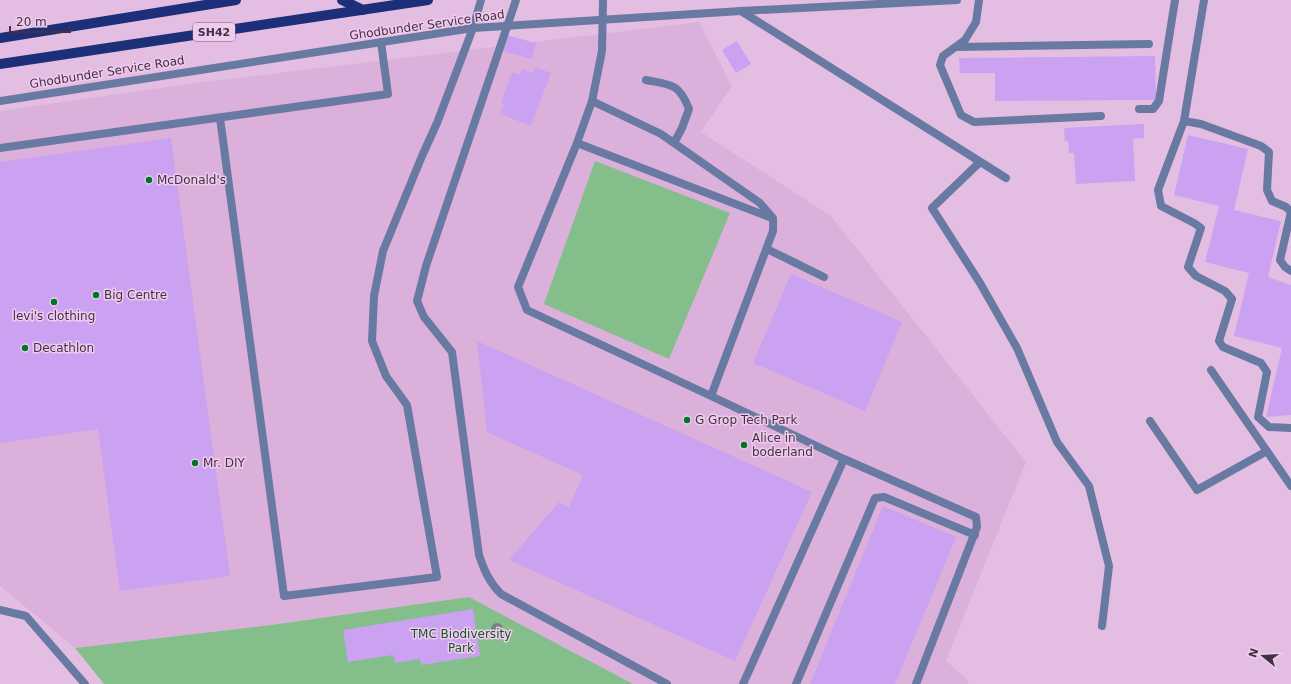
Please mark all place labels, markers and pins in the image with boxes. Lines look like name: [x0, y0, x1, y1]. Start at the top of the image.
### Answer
place label: McDonald's: [157, 173, 226, 187]
marker: McDonald's: [144, 175, 154, 185]
place label: Big Centre: [104, 288, 167, 302]
marker: Big Centre: [91, 290, 101, 300]
marker: levi's clothing: [49, 297, 59, 307]
place label: levi's clothing: [13, 309, 95, 323]
place label: Decathlon: [33, 341, 94, 355]
marker: Decathlon: [20, 343, 30, 353]
place label: G Grop Tech Park: [695, 413, 798, 427]
marker: G Grop Tech Park: [682, 415, 692, 425]
place label: Alice in boderland: [752, 431, 813, 459]
marker: Alice in boderland: [739, 440, 749, 450]
place label: Mr. DIY: [203, 456, 246, 470]
marker: Mr. DIY: [190, 458, 200, 468]

